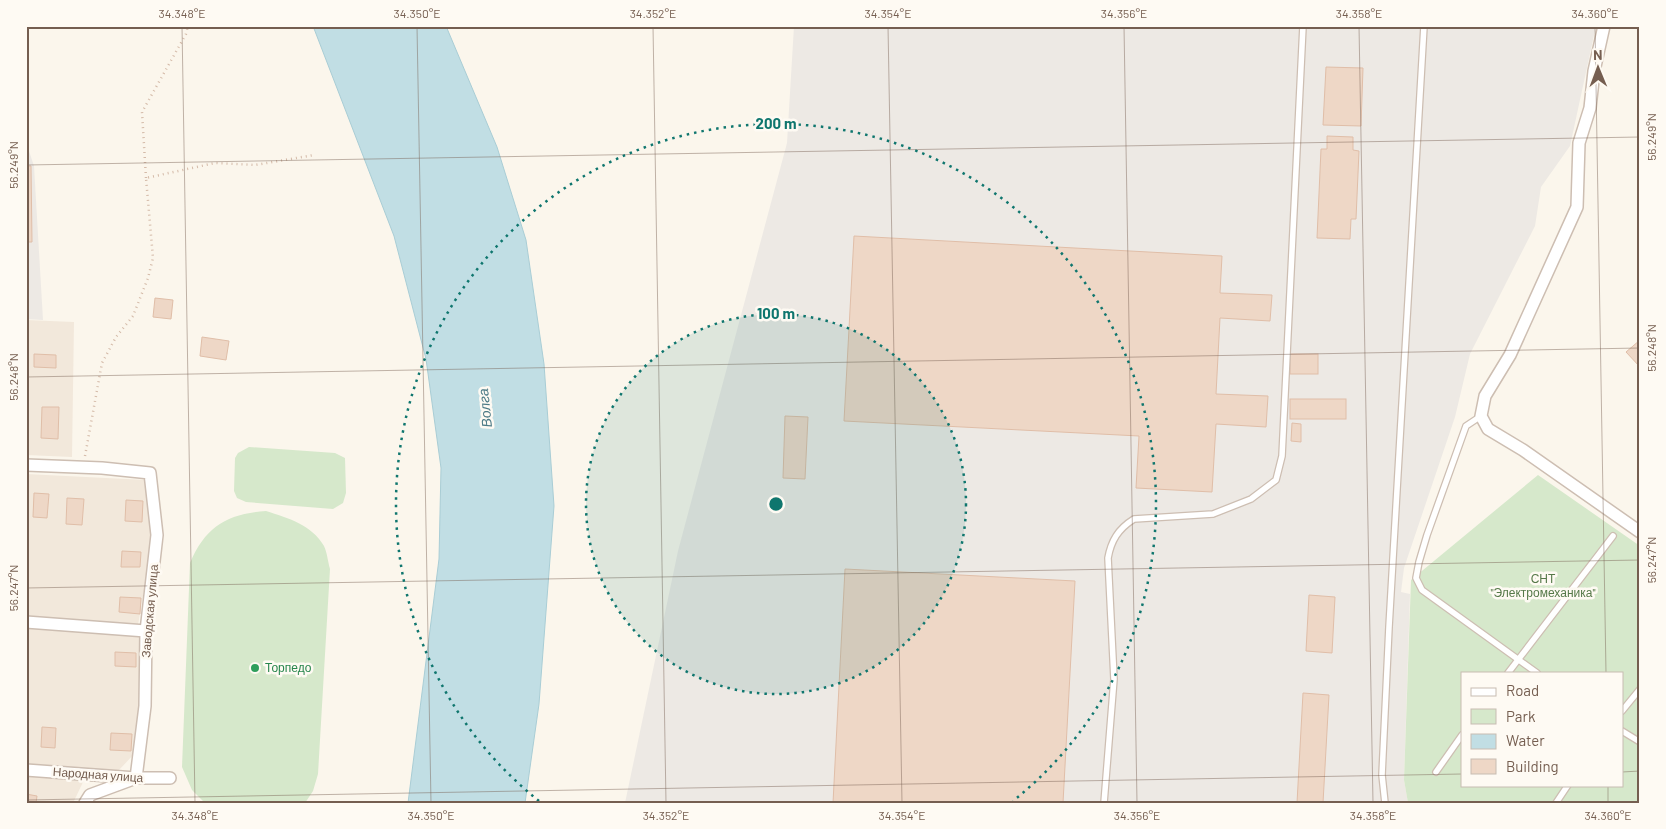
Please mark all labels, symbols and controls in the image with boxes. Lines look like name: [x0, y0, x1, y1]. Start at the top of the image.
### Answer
text: 34.348°E: [158, 6, 206, 20]
text: 34.350°E: [393, 6, 441, 20]
text: 34.352°E: [630, 6, 676, 20]
text: 34.354°E: [865, 6, 911, 20]
text: 34.356°E: [1101, 6, 1147, 20]
text: 34.358°E: [1336, 6, 1382, 20]
text: 34.360°E: [1571, 6, 1619, 20]
north arrow: [1574, 42, 1624, 92]
text: N: [1593, 46, 1603, 63]
text: 56.249°N: [1644, 113, 1658, 161]
text: 200 m: [755, 114, 797, 132]
text: 56.249°N: [6, 141, 20, 189]
text: 100 m: [757, 304, 795, 322]
text: 56.248°N: [1644, 324, 1658, 372]
text: 56.248°N: [6, 353, 20, 401]
water label: Волга: [474, 387, 495, 428]
centre of rings: [767, 495, 785, 513]
text: 56.247°N: [1644, 537, 1658, 583]
street label: Заводская улица: [138, 563, 161, 658]
text: 56.247°N: [6, 565, 20, 611]
park label: СНТ "Электромеханика": [1490, 571, 1596, 600]
place label: Торпедо: [265, 660, 312, 675]
marker: Торпедо: [249, 662, 261, 674]
legend: [1461, 672, 1624, 786]
text: Road: [1506, 681, 1539, 699]
text: Park: [1506, 707, 1536, 725]
text: Water: [1506, 731, 1545, 749]
text: Building: [1506, 757, 1559, 775]
street label: Народная улица: [52, 764, 144, 785]
text: 34.348°E: [171, 808, 219, 822]
text: 34.350°E: [407, 808, 455, 822]
text: 34.352°E: [643, 808, 689, 822]
text: 34.354°E: [879, 808, 925, 822]
text: 34.356°E: [1114, 808, 1160, 822]
text: 34.358°E: [1350, 808, 1396, 822]
text: 34.360°E: [1584, 808, 1632, 822]

